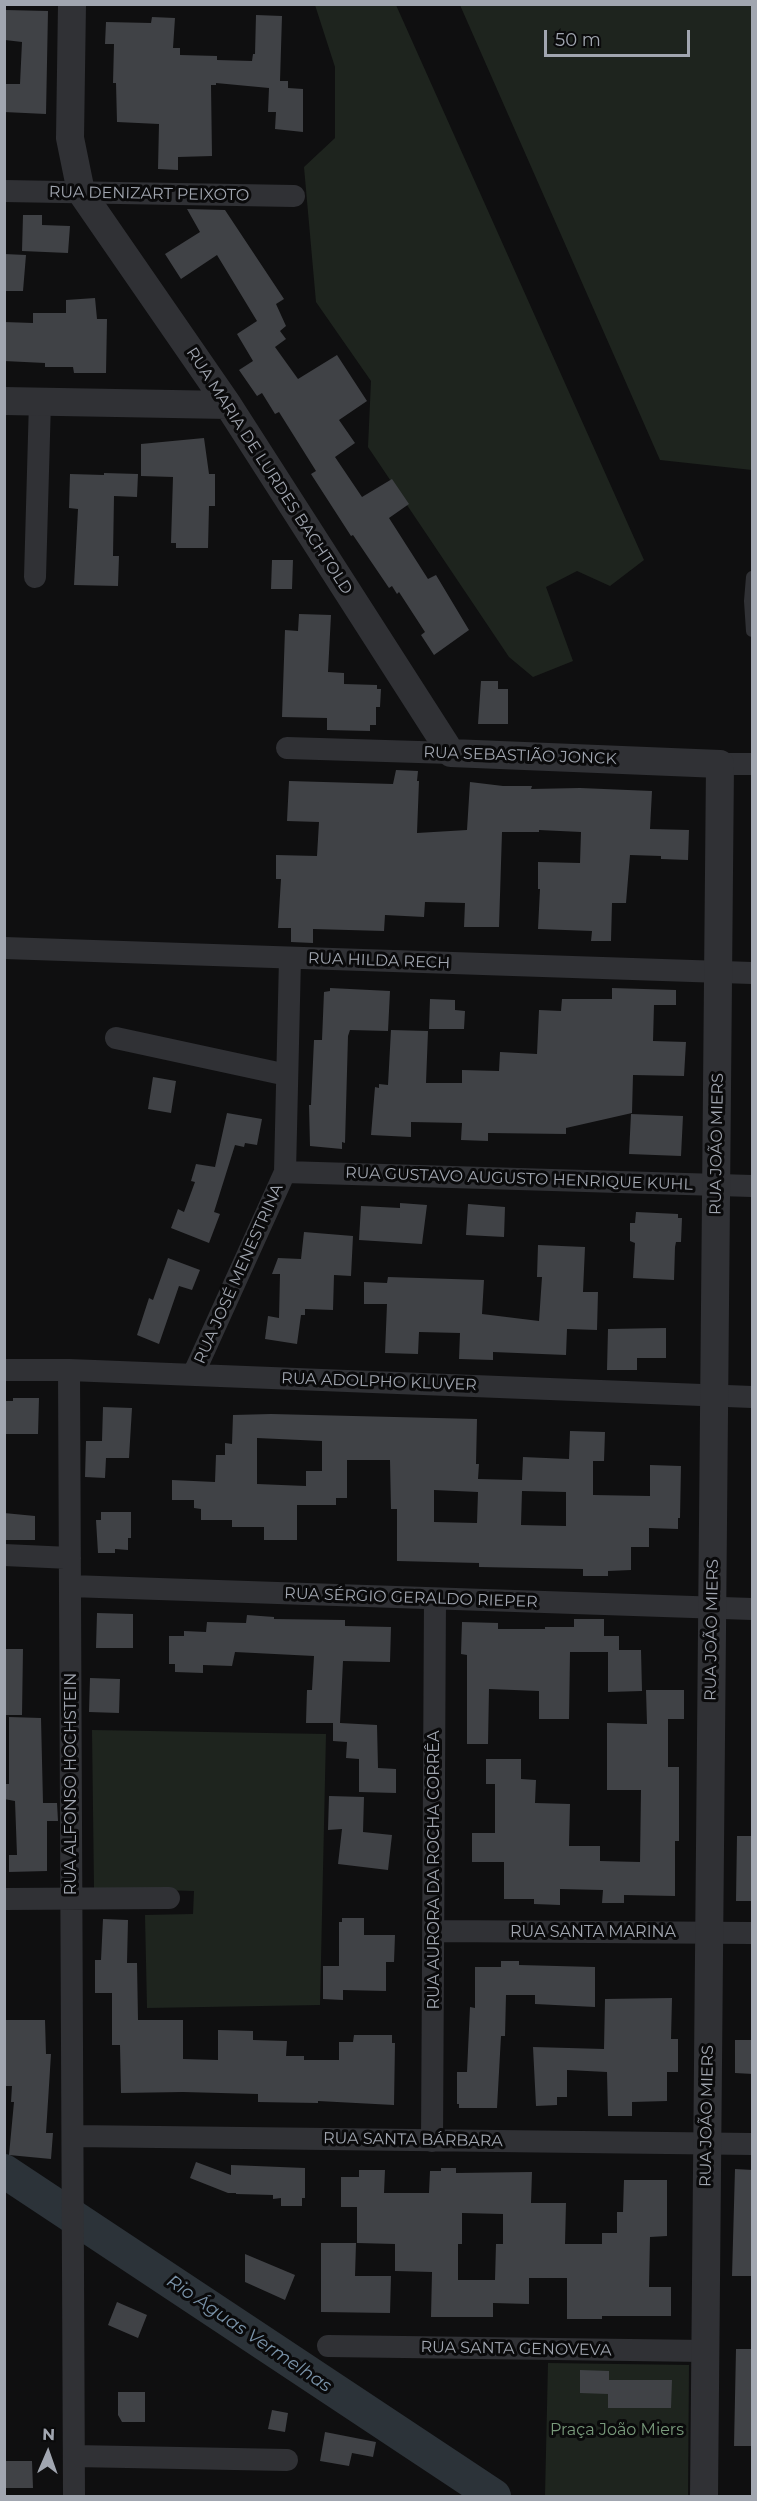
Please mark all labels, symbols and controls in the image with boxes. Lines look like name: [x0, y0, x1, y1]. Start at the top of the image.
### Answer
scale bar: [547, 18, 692, 56]
text: 50 m: [555, 29, 601, 51]
street label: RUA DENIZART PEIXOTO: [49, 183, 249, 205]
street label: RUA MARIA DE LURDES BACHTOLD: [182, 344, 356, 598]
street label: RUA SEBASTIÃO JONCK: [423, 743, 617, 769]
street label: RUA HILDA RECH: [308, 949, 450, 973]
street label: RUA JOÃO MIERS: [706, 1073, 728, 1215]
street label: RUA GUSTAVO AUGUSTO HENRIQUE KUHL: [345, 1163, 693, 1195]
street label: RUA JOSÉ MENESTRINA: [191, 1181, 287, 1367]
street label: RUA ADOLPHO KLUVER: [281, 1369, 477, 1395]
street label: RUA JOÃO MIERS: [701, 1559, 723, 1701]
street label: RUA SÉRGIO GERALDO RIEPER: [284, 1584, 538, 1612]
street label: RUA ALFONSO HOCHSTEIN: [61, 1673, 81, 1895]
street label: RUA AURORA DA ROCHA CORRÊA: [424, 1730, 444, 2010]
street label: RUA SANTA MARINA: [510, 1922, 676, 1942]
street label: RUA JOÃO MIERS: [696, 2045, 718, 2187]
street label: RUA SANTA BÁRBARA: [323, 2129, 503, 2151]
water label: Rio Águas Vermelhas: [162, 2271, 336, 2397]
street label: RUA SANTA GENOVEVA: [420, 2338, 612, 2360]
park label: Praça João Miers: [550, 2420, 684, 2440]
north arrow: [18, 2423, 78, 2483]
text: N: [42, 2425, 55, 2444]

